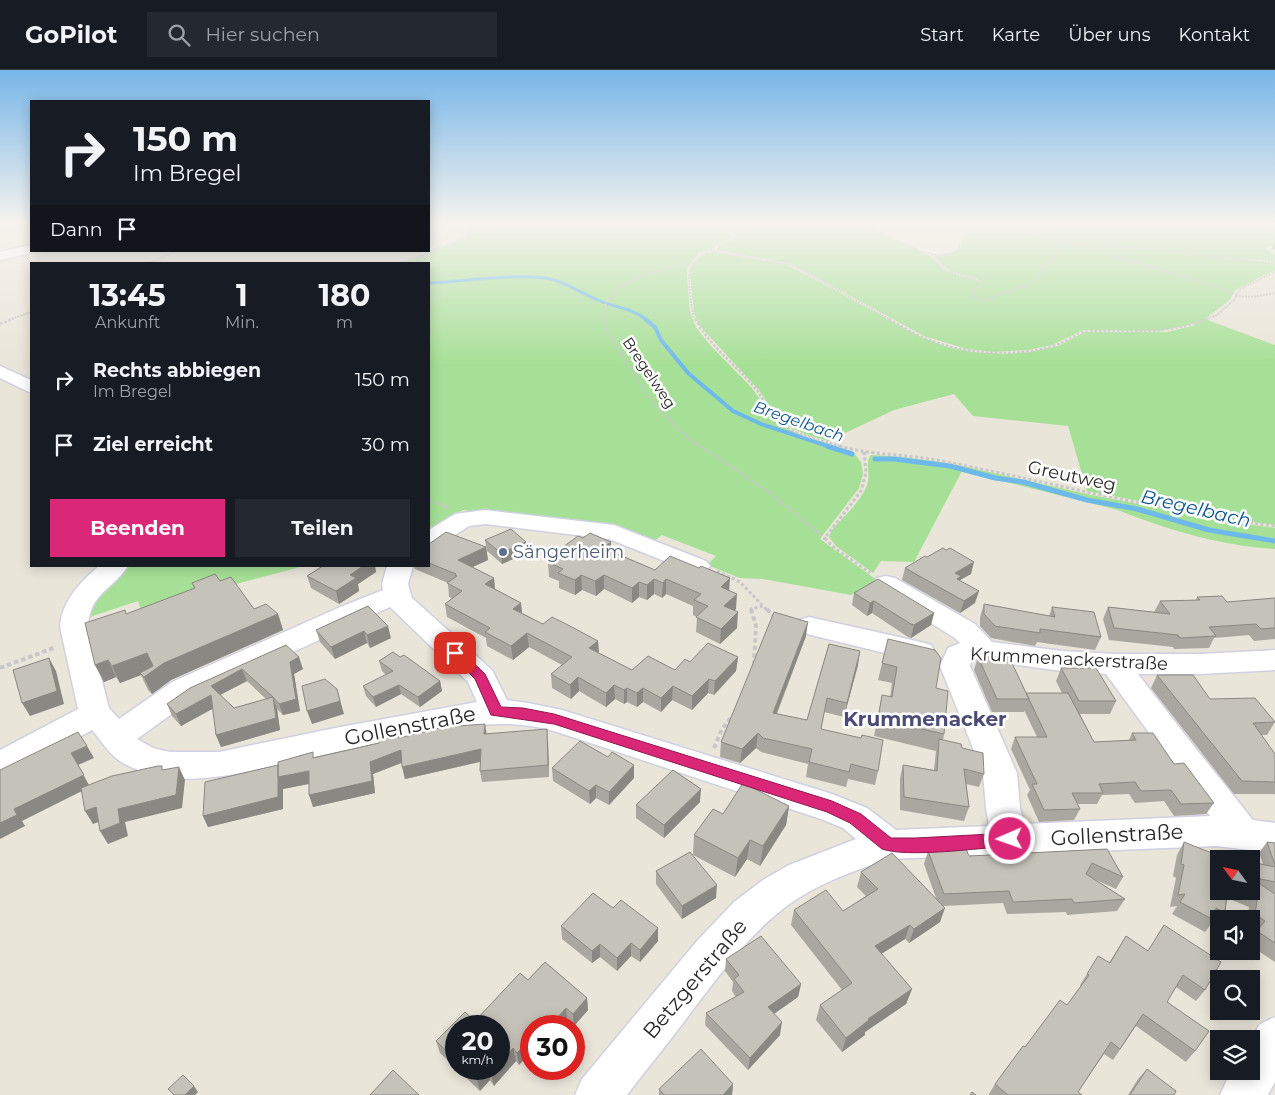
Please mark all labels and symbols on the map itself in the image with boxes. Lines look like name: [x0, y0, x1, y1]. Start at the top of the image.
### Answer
street label: Bregelweg: [619, 333, 680, 412]
water label: Bregelbach: [751, 397, 846, 446]
street label: Greutweg: [1026, 456, 1118, 496]
water label: Bregelbach: [1139, 485, 1253, 532]
place label: Sängerheim: [513, 541, 624, 563]
marker: Sängerheim: [497, 546, 509, 558]
pin: [434, 632, 476, 674]
street label: Krummenackerstraße: [969, 643, 1169, 675]
street label: Gollenstraße: [342, 701, 478, 750]
district label: Krummenacker: [843, 707, 1007, 731]
position arrow: [983, 812, 1035, 864]
street label: Gollenstraße: [1050, 819, 1184, 850]
north arrow: [1210, 850, 1260, 900]
street label: Betzgerstraße: [637, 914, 752, 1044]
speed limit sign: 30: [520, 1015, 585, 1080]

